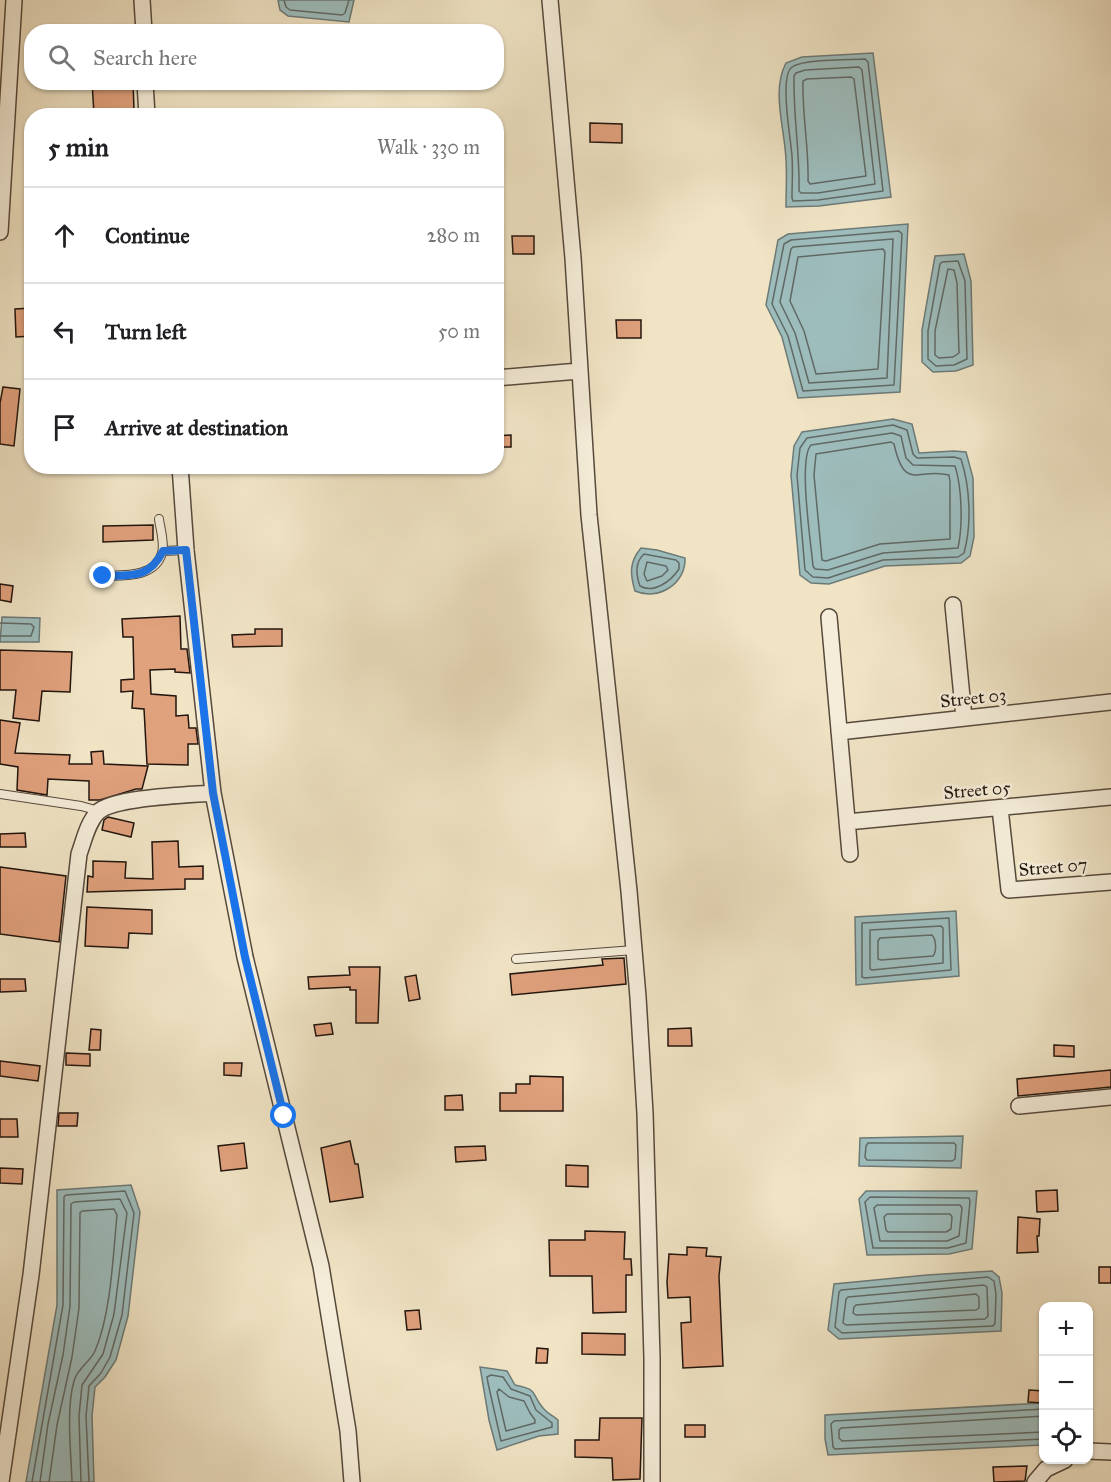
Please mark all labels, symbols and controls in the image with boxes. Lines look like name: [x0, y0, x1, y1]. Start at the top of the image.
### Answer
search box: [24, 24, 504, 90]
icon: search: [45, 41, 78, 74]
text: Search here: [93, 44, 197, 71]
text: 5 min: [48, 131, 109, 163]
text: Walk · 330 m: [377, 135, 480, 159]
icon: ahead: [48, 219, 81, 252]
text: Continue: [105, 222, 190, 249]
text: 280 m: [427, 223, 480, 247]
icon: left: [48, 315, 81, 348]
text: Turn left: [105, 318, 187, 345]
text: 50 m: [438, 319, 480, 343]
icon: arrive: [48, 411, 81, 444]
text: Arrive at destination: [105, 414, 288, 441]
route end: [89, 562, 115, 588]
street label: Street 03: [939, 684, 1007, 712]
street label: Street 05: [942, 776, 1012, 804]
street label: Street 07: [1018, 853, 1088, 881]
route start: [270, 1102, 296, 1128]
map controls: [1039, 1302, 1093, 1464]
button: +: [1039, 1302, 1093, 1356]
button: −: [1039, 1356, 1093, 1410]
button: locate: [1039, 1410, 1093, 1464]

